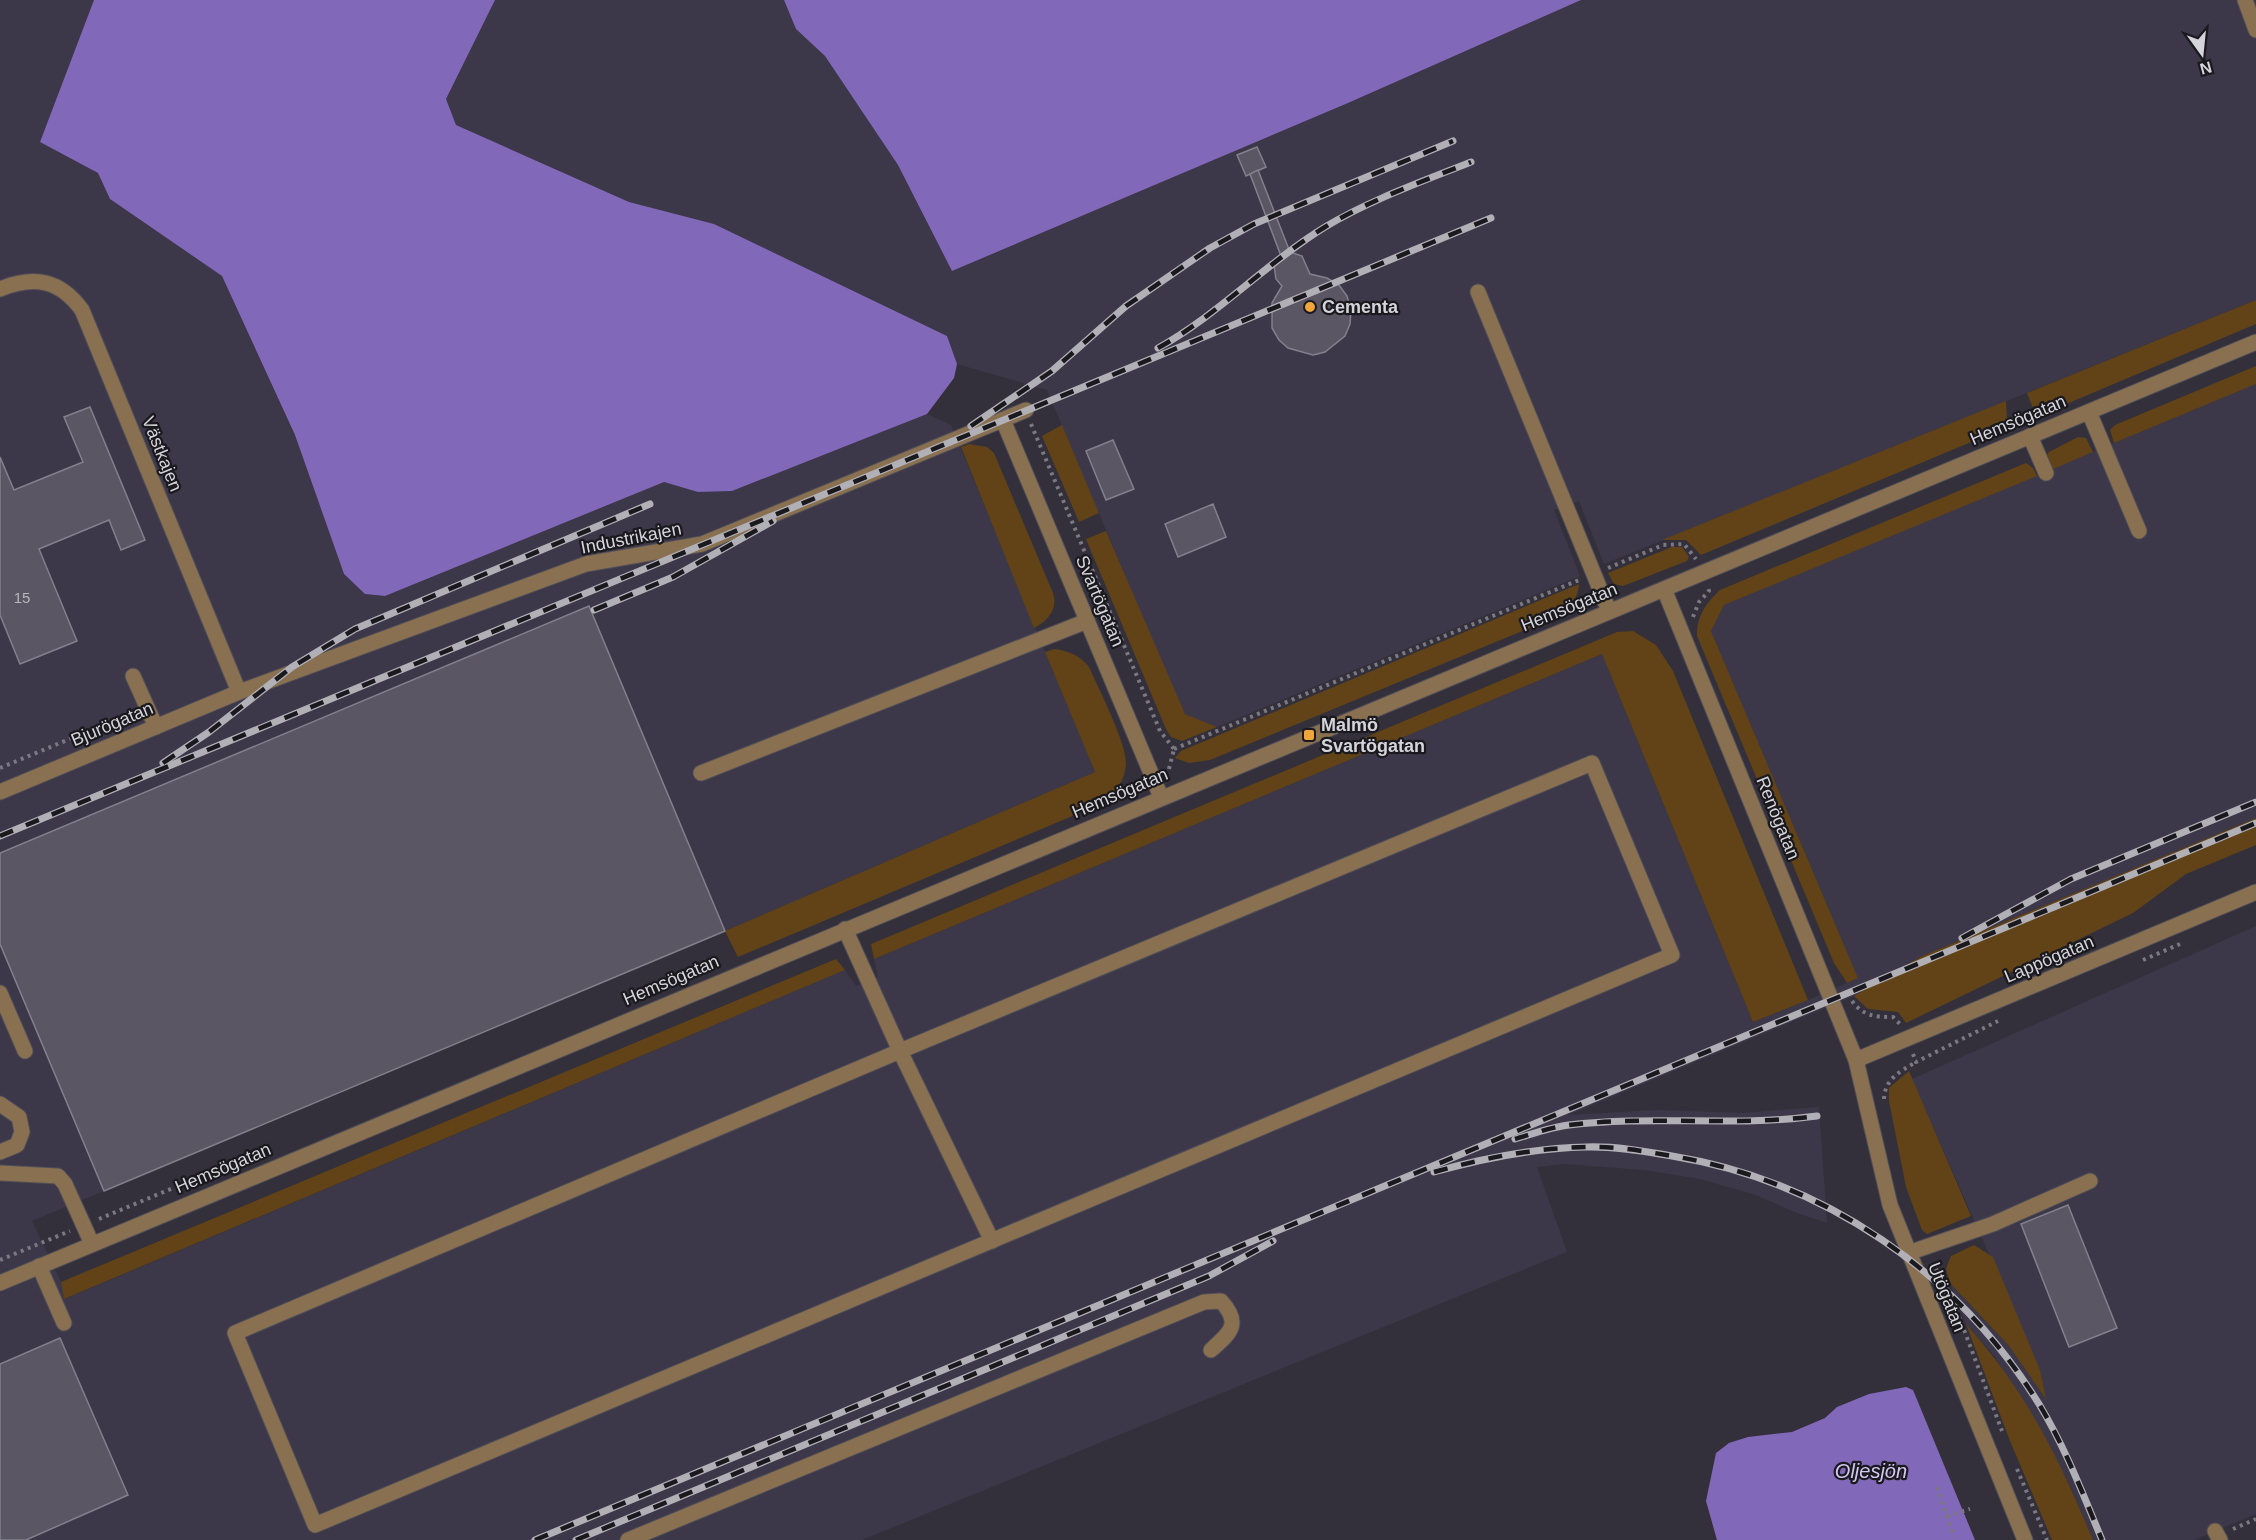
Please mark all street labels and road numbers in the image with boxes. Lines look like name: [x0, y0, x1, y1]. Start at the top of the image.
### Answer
street label: Hemsögatan: [1967, 391, 2069, 449]
street label: Västkajen: [138, 414, 186, 494]
street label: Industrikajen: [579, 518, 683, 558]
street label: Svartögatan: [1072, 552, 1128, 650]
street label: Hemsögatan: [1518, 579, 1620, 635]
street label: Bjurögatan: [68, 698, 156, 750]
street label: Hemsögatan: [1069, 764, 1171, 822]
street label: Renögatan: [1752, 773, 1804, 863]
street label: Lappögatan: [2001, 931, 2097, 987]
street label: Hemsögatan: [620, 951, 722, 1009]
street label: Hemsögatan: [172, 1139, 274, 1197]
street label: Utögatan: [1924, 1259, 1970, 1335]

